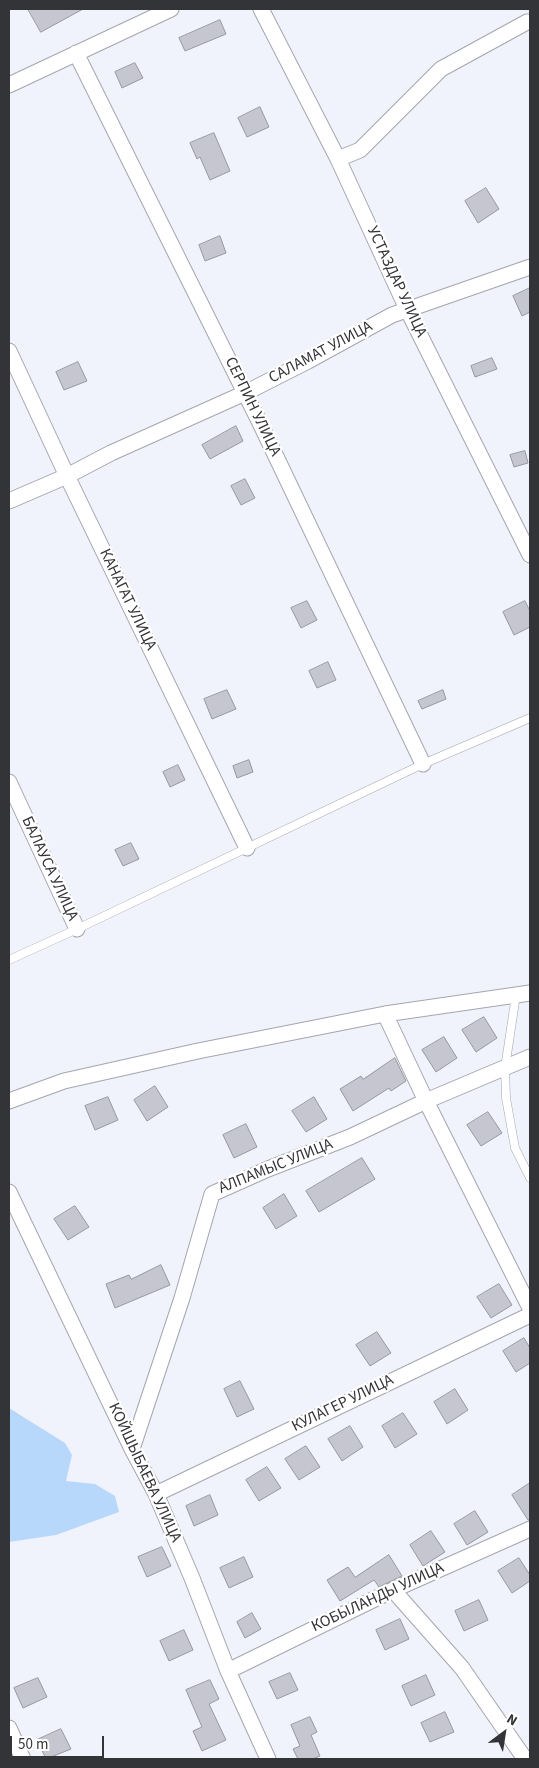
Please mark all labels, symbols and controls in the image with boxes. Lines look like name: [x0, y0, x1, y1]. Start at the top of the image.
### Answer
street label: УСТАЗДАР УЛИЦА: [362, 223, 430, 341]
street label: САЛАМАТ УЛИЦА: [266, 318, 376, 388]
street label: СЕРПИН УЛИЦА: [220, 354, 284, 460]
street label: КАНАГАТ УЛИЦА: [94, 546, 160, 654]
street label: БАЛАУСА УЛИЦА: [16, 814, 82, 924]
street label: АЛПАМЫС УЛИЦА: [216, 1135, 336, 1199]
street label: КУЛАГЕР УЛИЦА: [289, 1371, 397, 1437]
street label: КОЙШЫБАЕВА УЛИЦА: [103, 1400, 185, 1546]
street label: КОБЫЛАНДЫ УЛИЦА: [309, 1559, 447, 1637]
north arrow: [479, 1708, 529, 1758]
text: N: [503, 1709, 521, 1731]
scale bar: [12, 1726, 106, 1758]
text: 50 m: [18, 1734, 48, 1755]

